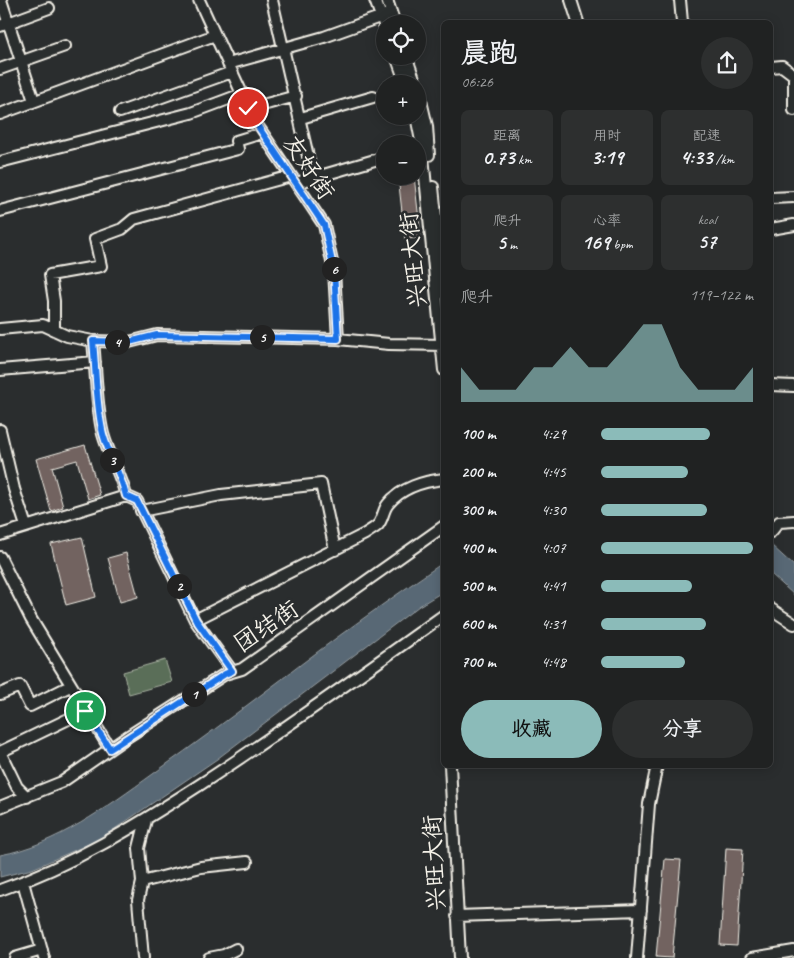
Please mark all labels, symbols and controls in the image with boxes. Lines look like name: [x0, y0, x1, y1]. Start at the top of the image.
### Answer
map controls: [376, 15, 426, 185]
button: locate: [376, 15, 426, 65]
text: 晨跑: [461, 35, 517, 70]
button: share: [701, 37, 753, 89]
text: 06:26: [461, 72, 493, 92]
button: +: [376, 75, 426, 125]
pin: [227, 87, 269, 129]
icon: check: [234, 94, 262, 122]
text: 距离: [493, 127, 521, 144]
text: 用时: [593, 127, 621, 144]
text: 配速: [693, 127, 721, 144]
street label: 友好街: [276, 129, 342, 205]
button: −: [376, 135, 426, 185]
text: 0.73: [482, 144, 515, 170]
text: 3:19: [591, 144, 623, 170]
text: 4:33: [680, 144, 712, 170]
text: km: [515, 151, 532, 168]
text: /km: [712, 151, 734, 168]
street label: 兴旺大街: [393, 211, 433, 309]
text: kcal: [698, 211, 716, 228]
text: 爬升: [493, 212, 521, 229]
text: 心率: [593, 212, 621, 229]
text: 57: [698, 228, 716, 254]
text: 5: [497, 229, 506, 255]
text: 169: [581, 229, 610, 255]
text: m: [506, 236, 517, 253]
text: bpm: [610, 236, 633, 253]
pin: 6: [322, 256, 346, 282]
text: 6: [331, 261, 338, 278]
text: 119–122 m: [690, 285, 753, 305]
text: 爬升: [461, 287, 493, 307]
pin: 5: [250, 324, 274, 350]
text: 5: [259, 329, 266, 346]
pin: 4: [104, 330, 130, 354]
text: 4: [114, 334, 121, 351]
text: 100 m: [461, 424, 496, 444]
text: 4:29: [541, 424, 566, 444]
pin: 3: [100, 448, 124, 472]
text: 3: [109, 452, 116, 469]
text: 200 m: [461, 462, 496, 482]
text: 4:45: [541, 462, 566, 482]
text: 300 m: [461, 500, 496, 520]
text: 4:30: [541, 500, 566, 520]
text: 400 m: [461, 538, 496, 558]
text: 4:07: [541, 538, 566, 558]
pin: 2: [166, 574, 192, 598]
text: 500 m: [461, 576, 495, 596]
text: 4:41: [541, 576, 566, 596]
text: 2: [176, 578, 183, 595]
street label: 团结街: [228, 593, 304, 659]
text: 600 m: [461, 614, 496, 634]
text: 4:31: [541, 614, 566, 634]
text: 700 m: [461, 652, 496, 672]
text: 4:48: [541, 652, 566, 672]
pin: 1: [182, 682, 206, 706]
text: 1: [191, 686, 198, 703]
pin: [64, 690, 106, 732]
icon: arrive: [71, 697, 99, 725]
button: 收藏: [461, 700, 602, 758]
button: 分享: [612, 700, 753, 758]
street label: 兴旺大街: [417, 814, 451, 912]

